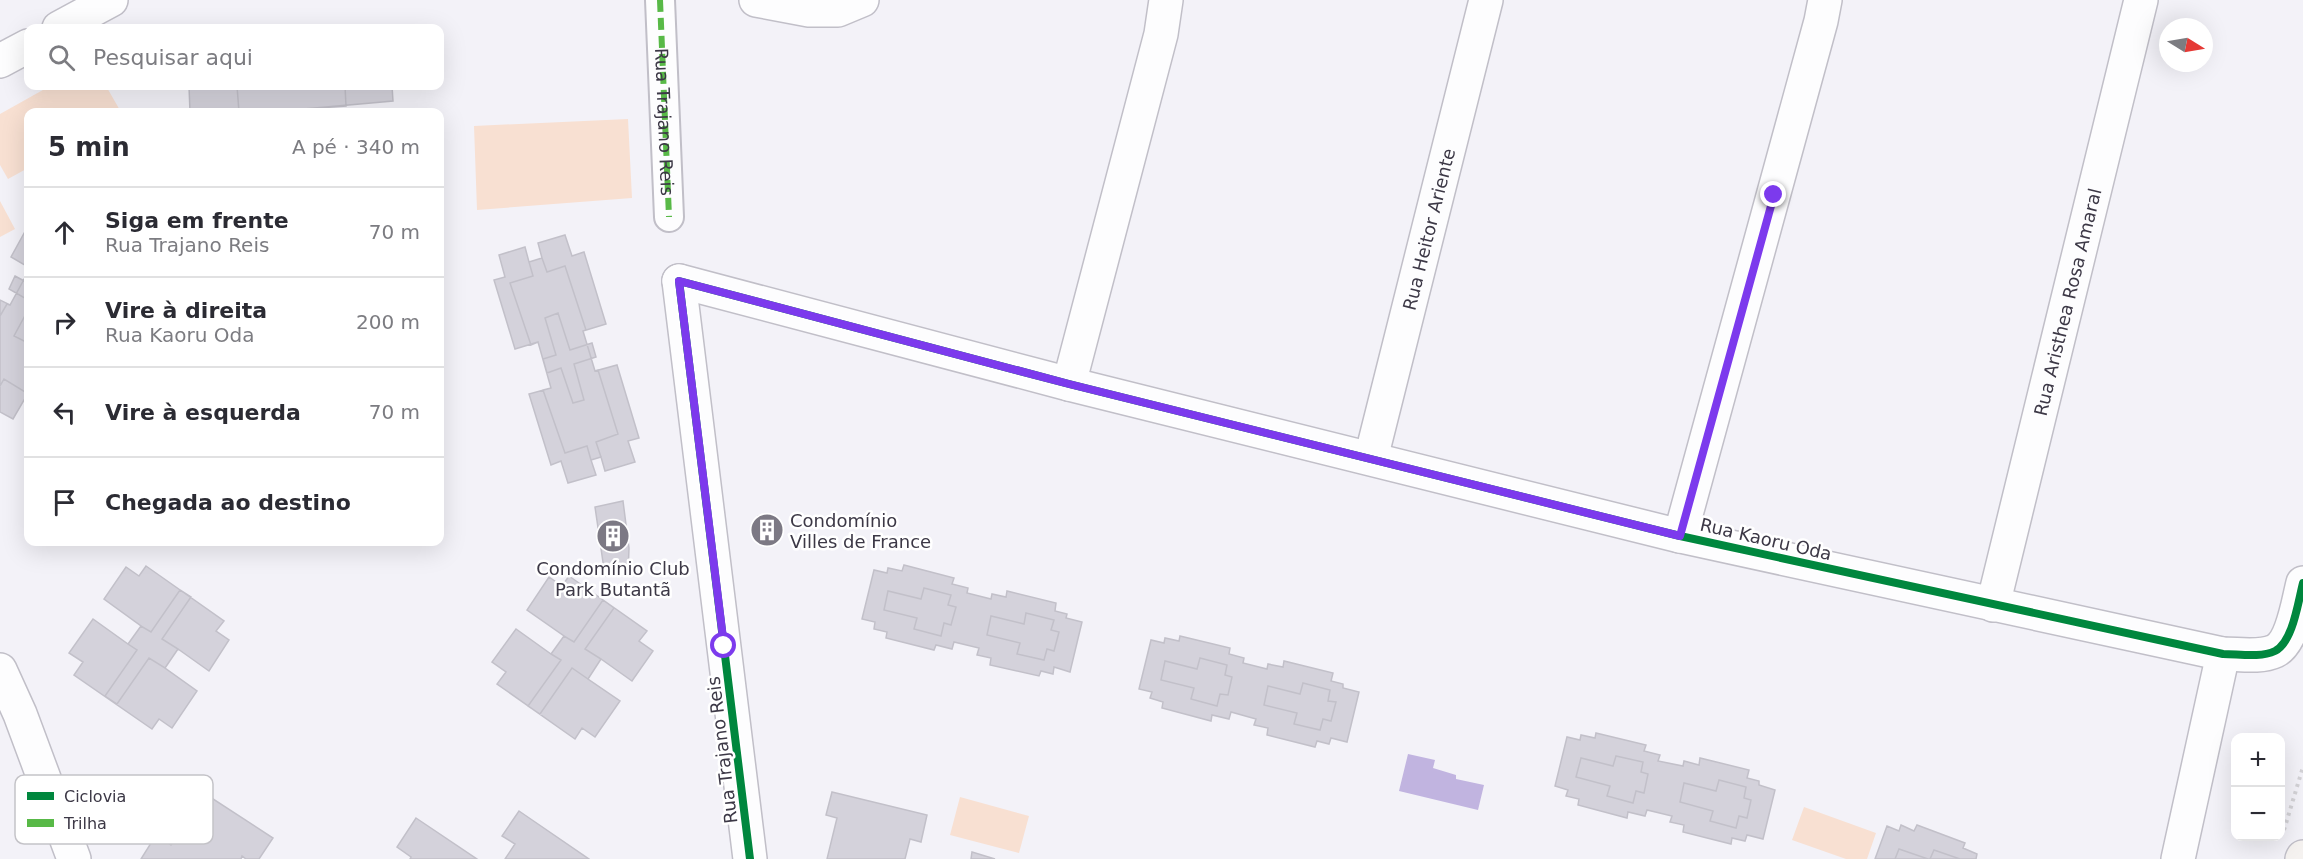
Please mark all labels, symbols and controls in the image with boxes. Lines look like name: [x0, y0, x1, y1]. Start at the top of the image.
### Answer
north arrow: [2159, 18, 2213, 72]
search box: [24, 24, 444, 90]
icon: search: [45, 41, 78, 74]
text: Pesquisar aqui: [93, 45, 253, 70]
street label: Rua Trajano Reis: [651, 47, 679, 196]
text: 5 min: [48, 132, 130, 162]
text: A pé · 340 m: [292, 135, 420, 159]
street label: Rua Heitor Ariente: [1398, 146, 1459, 312]
route end: [1760, 181, 1786, 207]
street label: Rua Aristhea Rosa Amaral: [2029, 186, 2105, 418]
text: Siga em frente: [105, 208, 289, 233]
icon: ahead: [48, 216, 81, 249]
text: 70 m: [369, 220, 420, 244]
text: Rua Trajano Reis: [105, 233, 269, 257]
text: Vire à direita: [105, 298, 267, 323]
icon: right: [48, 306, 81, 339]
text: 200 m: [356, 310, 420, 334]
text: Rua Kaoru Oda: [105, 323, 255, 347]
icon: left: [48, 396, 81, 429]
text: Vire à esquerda: [105, 400, 301, 425]
text: 70 m: [369, 400, 420, 424]
icon: arrive: [48, 486, 81, 519]
text: Chegada ao destino: [105, 490, 351, 515]
place label: Condomínio Villes de France: [790, 510, 931, 552]
building icon: Condomínio Villes de France: [749, 512, 785, 548]
street label: Rua Kaoru Oda: [1698, 514, 1834, 564]
building icon: Condomínio Club Park Butantã: [595, 518, 631, 554]
place label: Condomínio Club Park Butantã: [536, 558, 690, 600]
route start: [710, 632, 736, 658]
street label: Rua Trajano Reis: [703, 675, 741, 825]
map controls: [2231, 733, 2285, 841]
button: +: [2231, 733, 2285, 787]
legend: [15, 775, 213, 844]
text: Ciclovia: [64, 787, 126, 806]
button: −: [2231, 787, 2285, 841]
text: Trilha: [63, 814, 107, 833]

